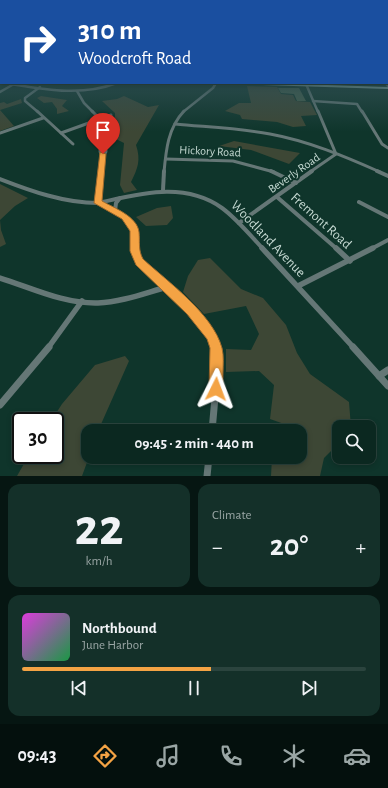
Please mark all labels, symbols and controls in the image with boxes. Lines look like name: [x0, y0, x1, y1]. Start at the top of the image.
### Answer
icon: right: [12, 16, 64, 68]
text: 310 m: [78, 17, 142, 45]
text: Woodcroft Road: [78, 50, 191, 68]
pin: [86, 113, 120, 154]
icon: arrive: [92, 119, 114, 141]
street label: Hickory Road: [179, 143, 241, 160]
street label: Beverly Road: [266, 151, 323, 196]
street label: Fremont Road: [288, 190, 354, 252]
street label: Woodland Avenue: [228, 198, 308, 280]
position arrow: [195, 368, 237, 410]
speed limit sign: 30: [12, 412, 64, 464]
map controls: [332, 420, 376, 464]
button: search: [332, 420, 376, 464]
text: 09:45 · 2 min · 440 m: [134, 436, 254, 451]
text: 22: [75, 502, 123, 554]
text: Climate: [212, 509, 251, 522]
text: 20°: [270, 531, 308, 561]
text: −: [212, 536, 223, 558]
text: +: [355, 536, 366, 558]
text: km/h: [86, 555, 112, 568]
text: Northbound: [82, 621, 157, 636]
text: June Harbor: [82, 639, 143, 652]
icon: previous: [68, 677, 90, 699]
icon: pause: [183, 677, 205, 699]
icon: next: [298, 677, 320, 699]
icon: directions: [91, 742, 119, 770]
icon: music: [154, 742, 182, 770]
icon: phone: [217, 742, 245, 770]
icon: climate: [280, 742, 308, 770]
icon: car: [343, 742, 371, 770]
text: 09:43: [17, 747, 56, 765]

